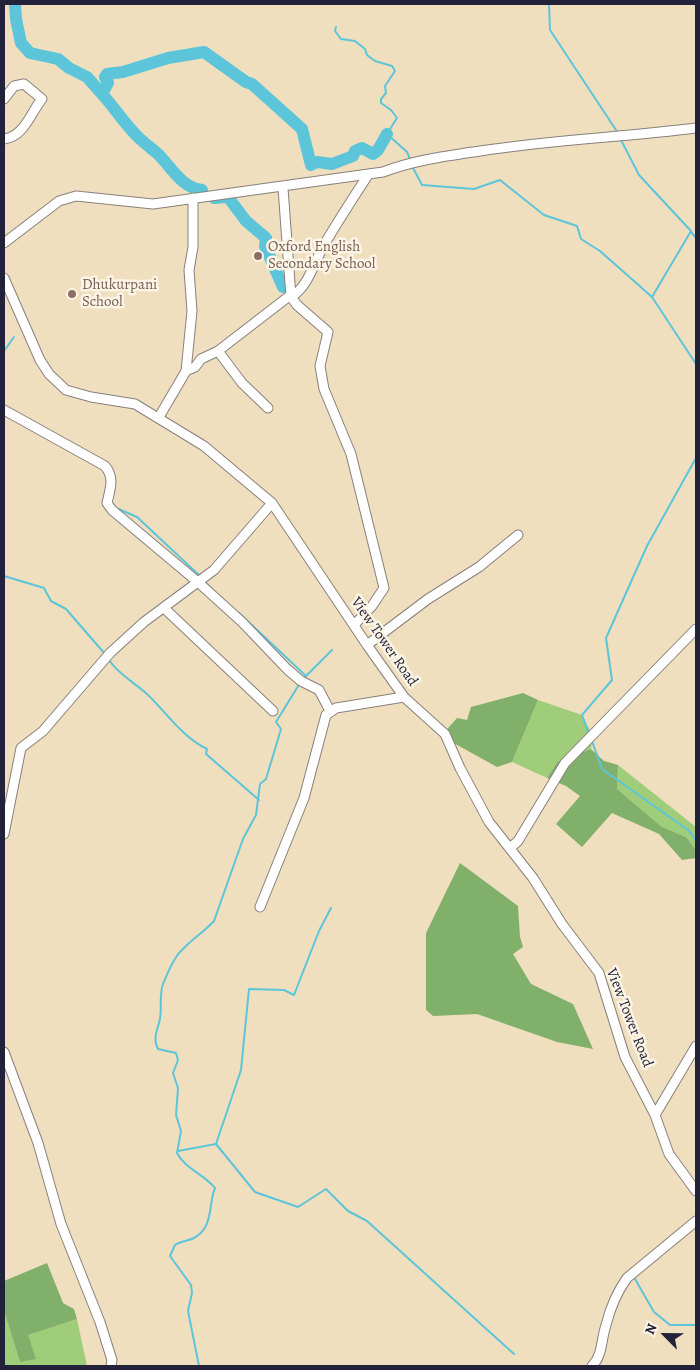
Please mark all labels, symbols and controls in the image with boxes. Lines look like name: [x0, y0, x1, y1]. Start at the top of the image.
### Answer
place label: Oxford English Secondary School: [268, 238, 375, 273]
marker: Oxford English Secondary School: [252, 250, 264, 262]
place label: Dhukurpani School: [82, 276, 157, 311]
marker: Dhukurpani School: [66, 288, 78, 300]
street label: View Tower Road: [347, 594, 421, 690]
street label: View Tower Road: [602, 966, 656, 1070]
north arrow: [640, 1310, 690, 1360]
text: N: [640, 1321, 661, 1337]

